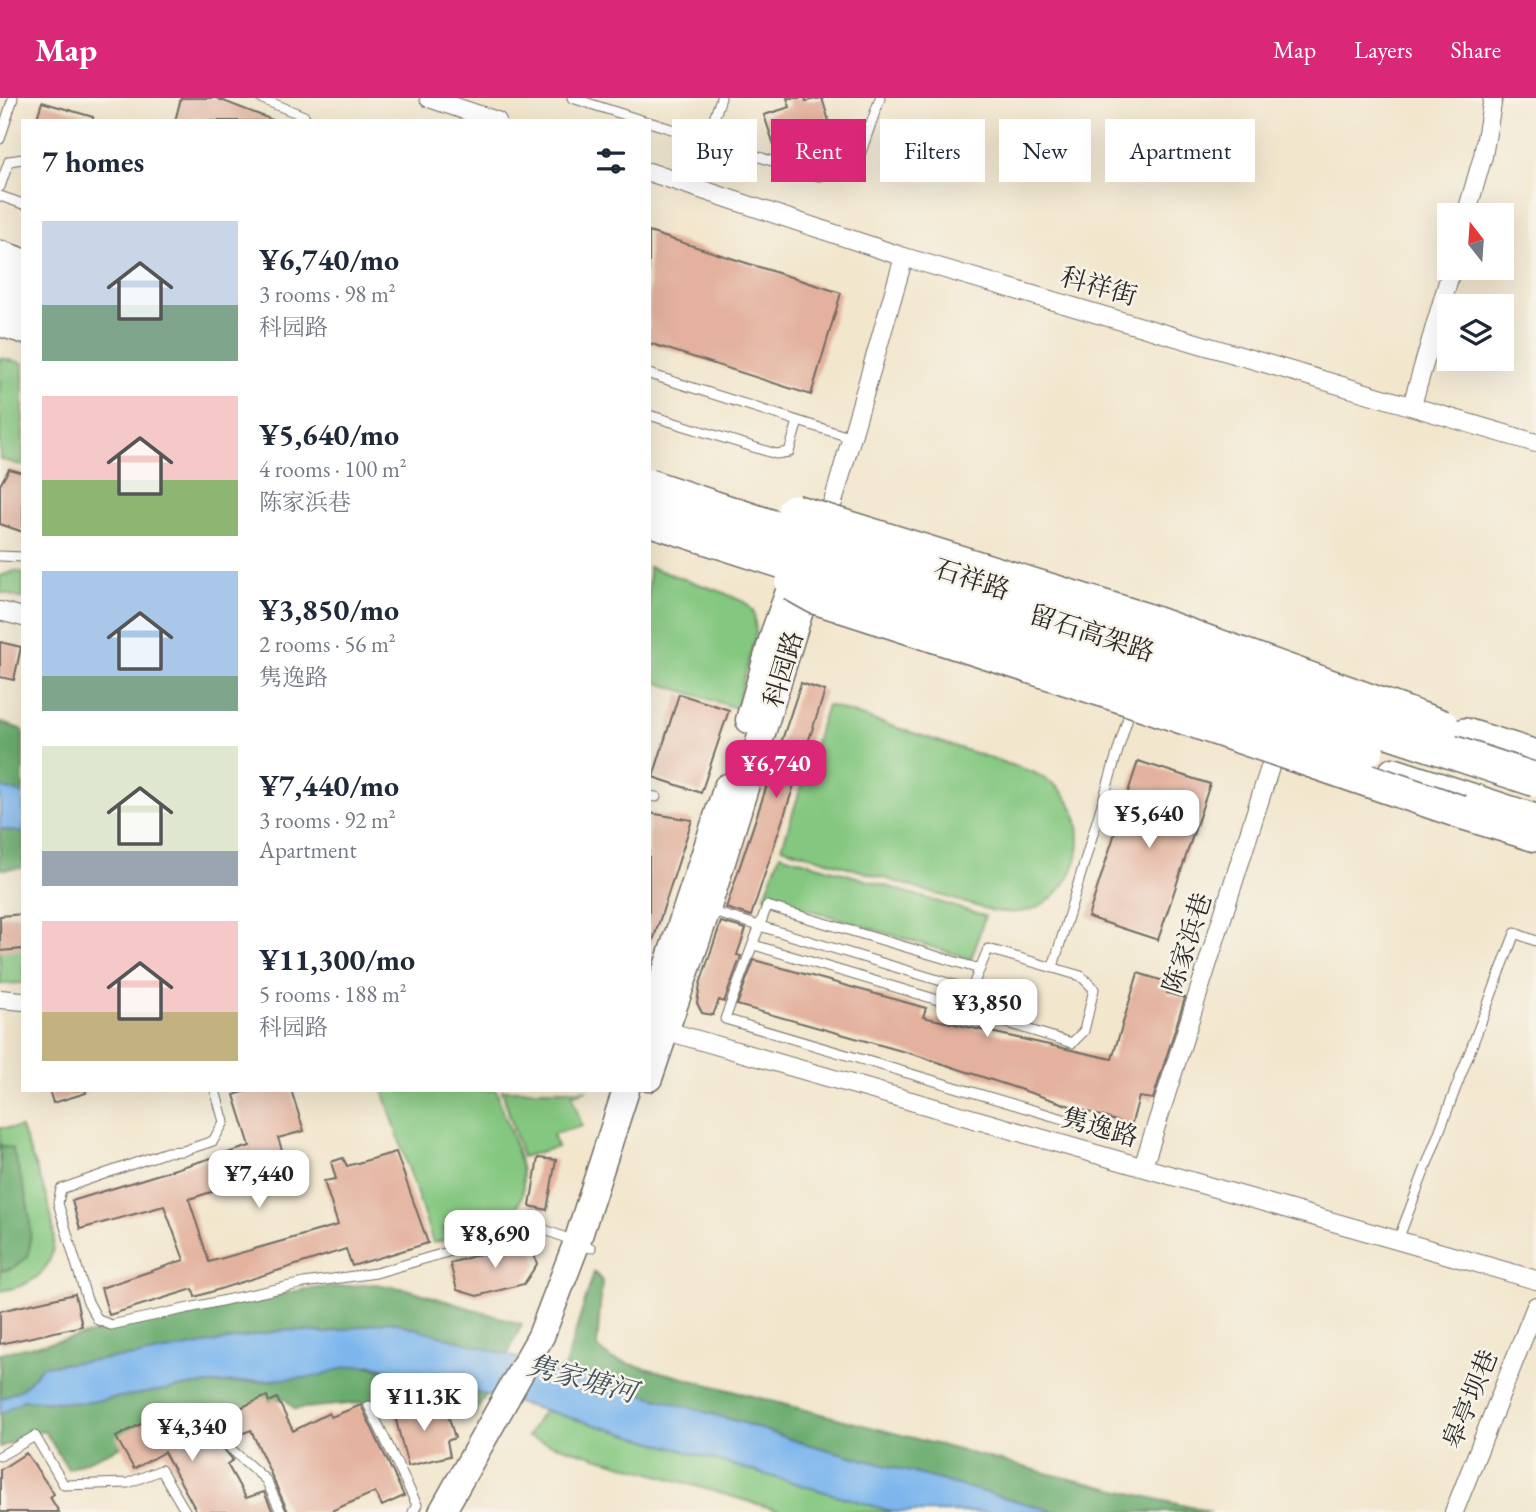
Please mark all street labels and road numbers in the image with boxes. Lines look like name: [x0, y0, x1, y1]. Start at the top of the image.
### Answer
street label: 科祥街: [1057, 259, 1141, 313]
street label: 石祥路: [930, 551, 1014, 607]
street label: 留石高架路: [1025, 597, 1159, 669]
street label: 科园路: [755, 627, 811, 711]
street label: 陈家浜巷: [1155, 888, 1219, 998]
street label: 隽逸路: [1058, 1100, 1142, 1154]
street label: 皋亭坝巷: [1435, 1344, 1505, 1454]

